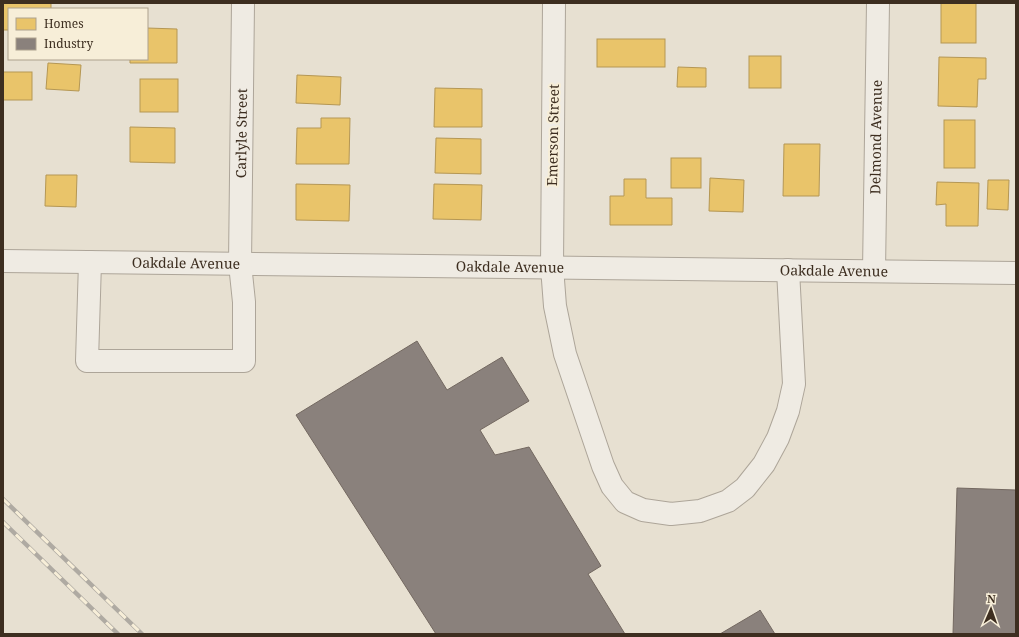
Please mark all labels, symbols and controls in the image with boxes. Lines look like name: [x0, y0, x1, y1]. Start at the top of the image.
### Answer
legend: [8, 8, 148, 60]
text: Homes: [44, 15, 84, 32]
text: Industry: [44, 35, 93, 52]
street label: Delmond Avenue: [865, 80, 886, 194]
street label: Emerson Street: [542, 84, 563, 186]
street label: Carlyle Street: [231, 88, 251, 178]
street label: Oakdale Avenue: [132, 253, 240, 273]
street label: Oakdale Avenue: [456, 256, 564, 277]
street label: Oakdale Avenue: [780, 260, 888, 280]
north arrow: [971, 589, 1011, 629]
text: N: [987, 591, 996, 606]

